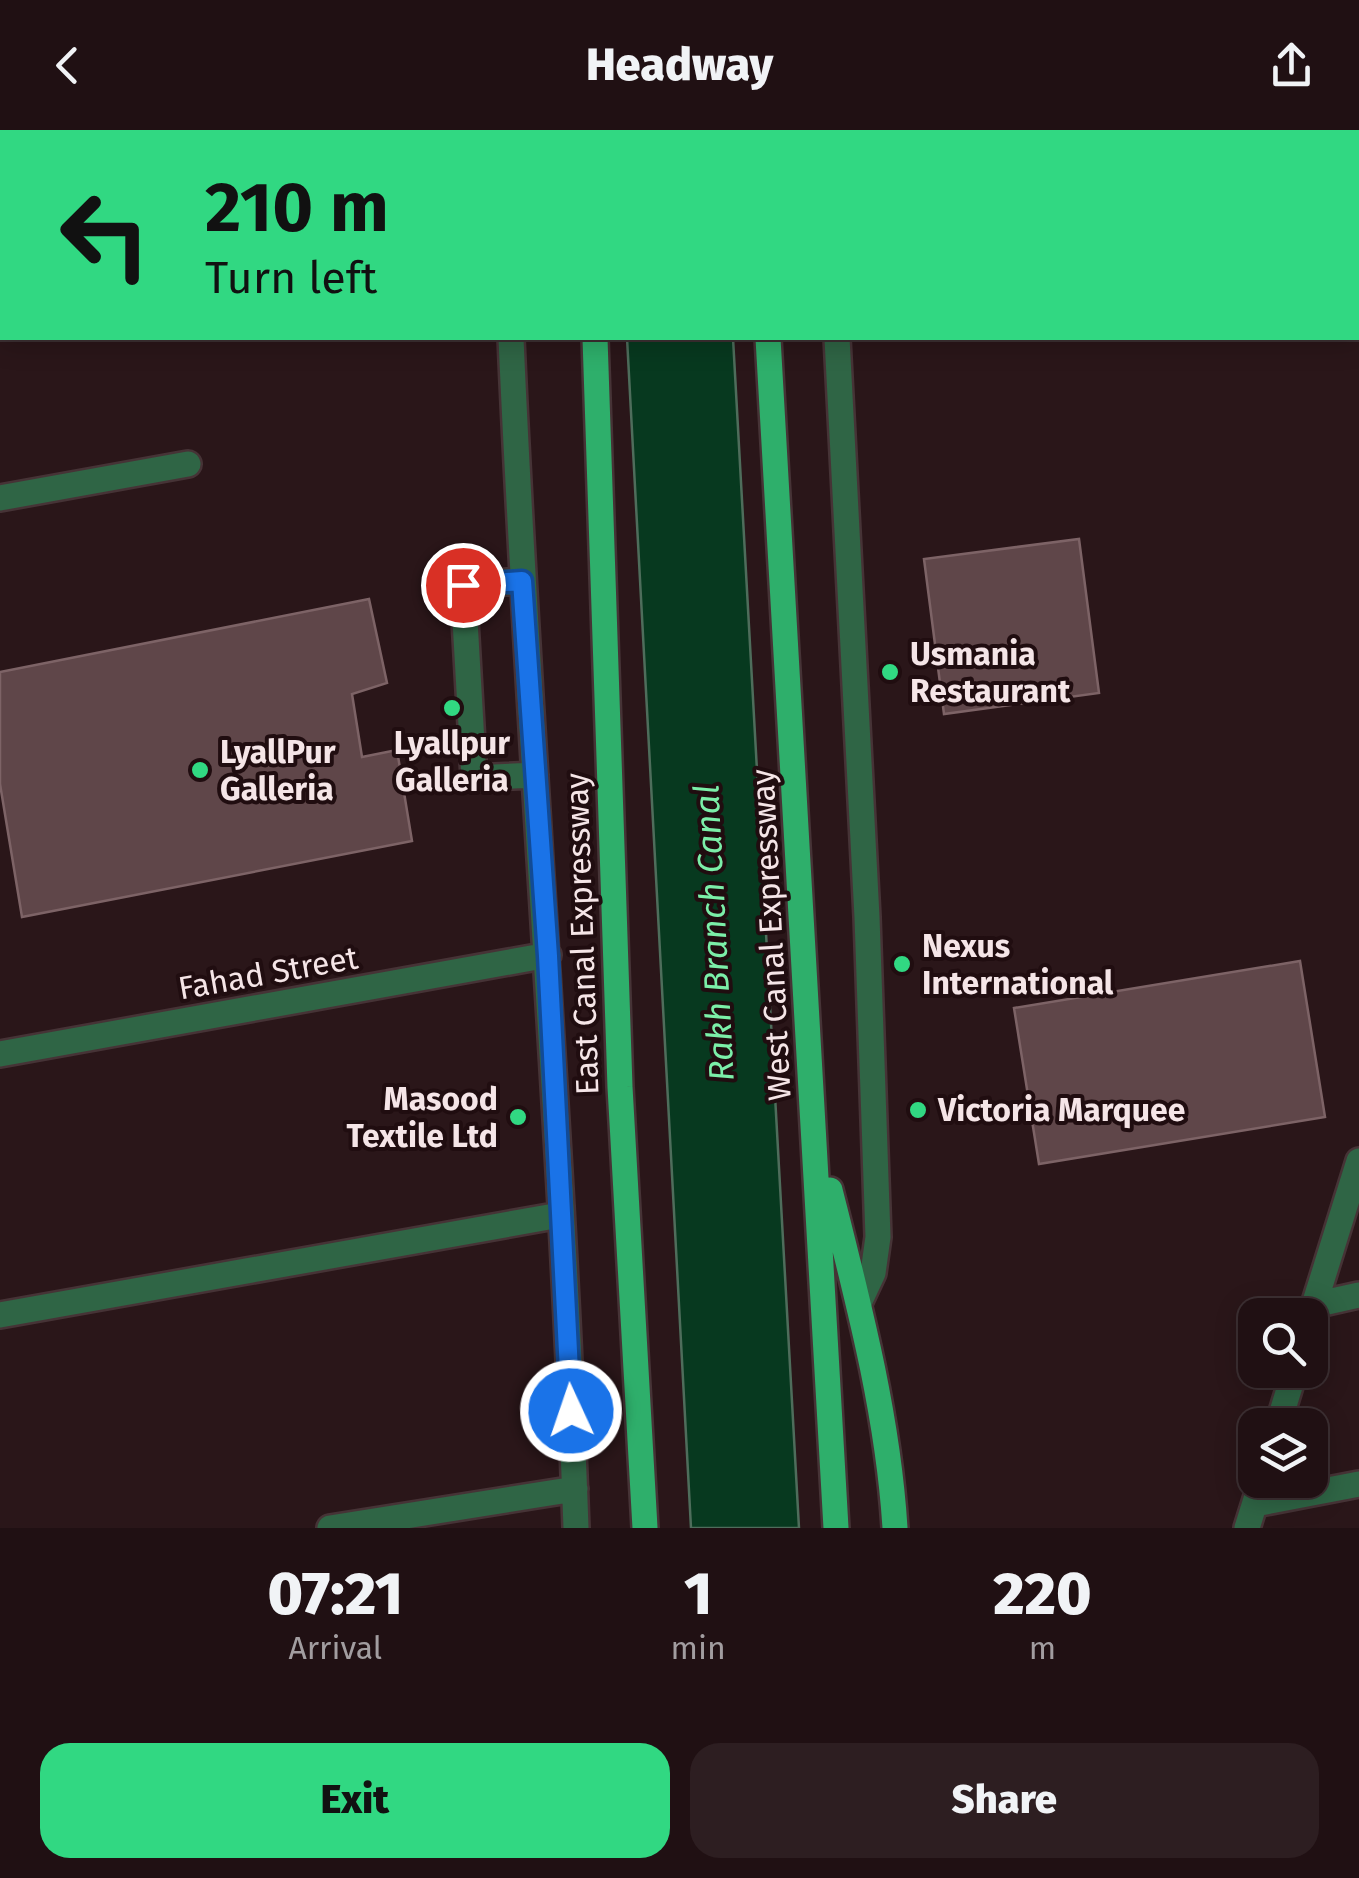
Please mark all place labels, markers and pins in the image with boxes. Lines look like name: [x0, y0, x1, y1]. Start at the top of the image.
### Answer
pin: [421, 543, 506, 628]
place label: Usmania Restaurant: [910, 635, 1071, 710]
marker: Usmania Restaurant: [879, 661, 901, 683]
marker: Lyallpur Galleria: [441, 697, 463, 719]
place label: Lyallpur Galleria: [394, 724, 510, 799]
place label: LyallPur Galleria: [220, 733, 336, 808]
marker: LyallPur Galleria: [189, 759, 211, 781]
place label: Nexus International: [922, 927, 1114, 1002]
marker: Nexus International: [891, 953, 913, 975]
place label: Masood Textile Ltd: [346, 1080, 498, 1155]
place label: Victoria Marquee: [937, 1091, 1185, 1129]
marker: Victoria Marquee: [907, 1099, 929, 1121]
marker: Masood Textile Ltd: [507, 1106, 529, 1128]

